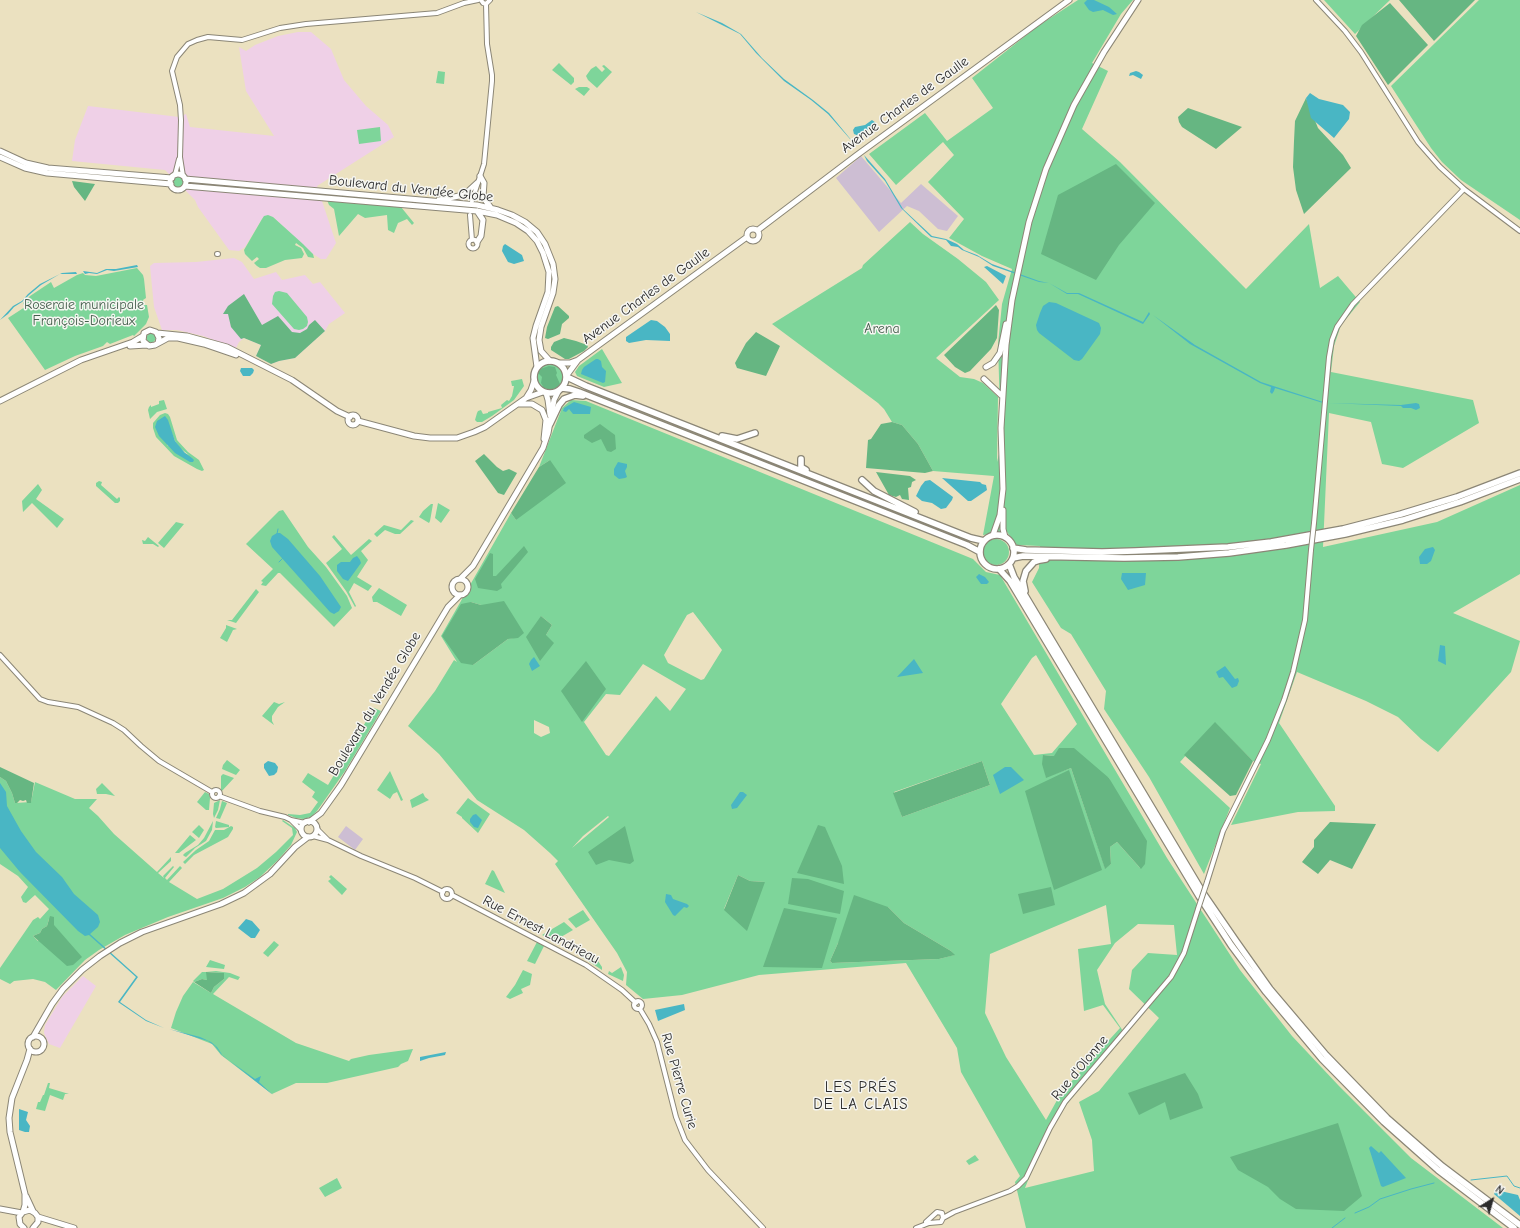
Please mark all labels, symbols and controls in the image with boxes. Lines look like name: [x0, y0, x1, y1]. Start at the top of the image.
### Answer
street label: Avenue Charles de Gaulle: [838, 53, 972, 157]
street label: Boulevard du Vendée Globe: [328, 172, 494, 206]
street label: Avenue Charles de Gaulle: [579, 244, 713, 348]
park label: Roseraie municipale François-Dorieux: [24, 297, 144, 330]
park label: Arena: [864, 321, 900, 337]
street label: Boulevard du Vendée Globe: [325, 629, 425, 779]
street label: Rue Ernest Landrieau: [480, 892, 602, 968]
street label: Rue Pierre Curie: [657, 1031, 701, 1131]
street label: Rue d'Olonne: [1048, 1032, 1112, 1104]
district label: LES PRÉS DE LA CLAIS: [813, 1079, 909, 1114]
north arrow: [1472, 1180, 1512, 1220]
text: N: [1493, 1183, 1506, 1197]

